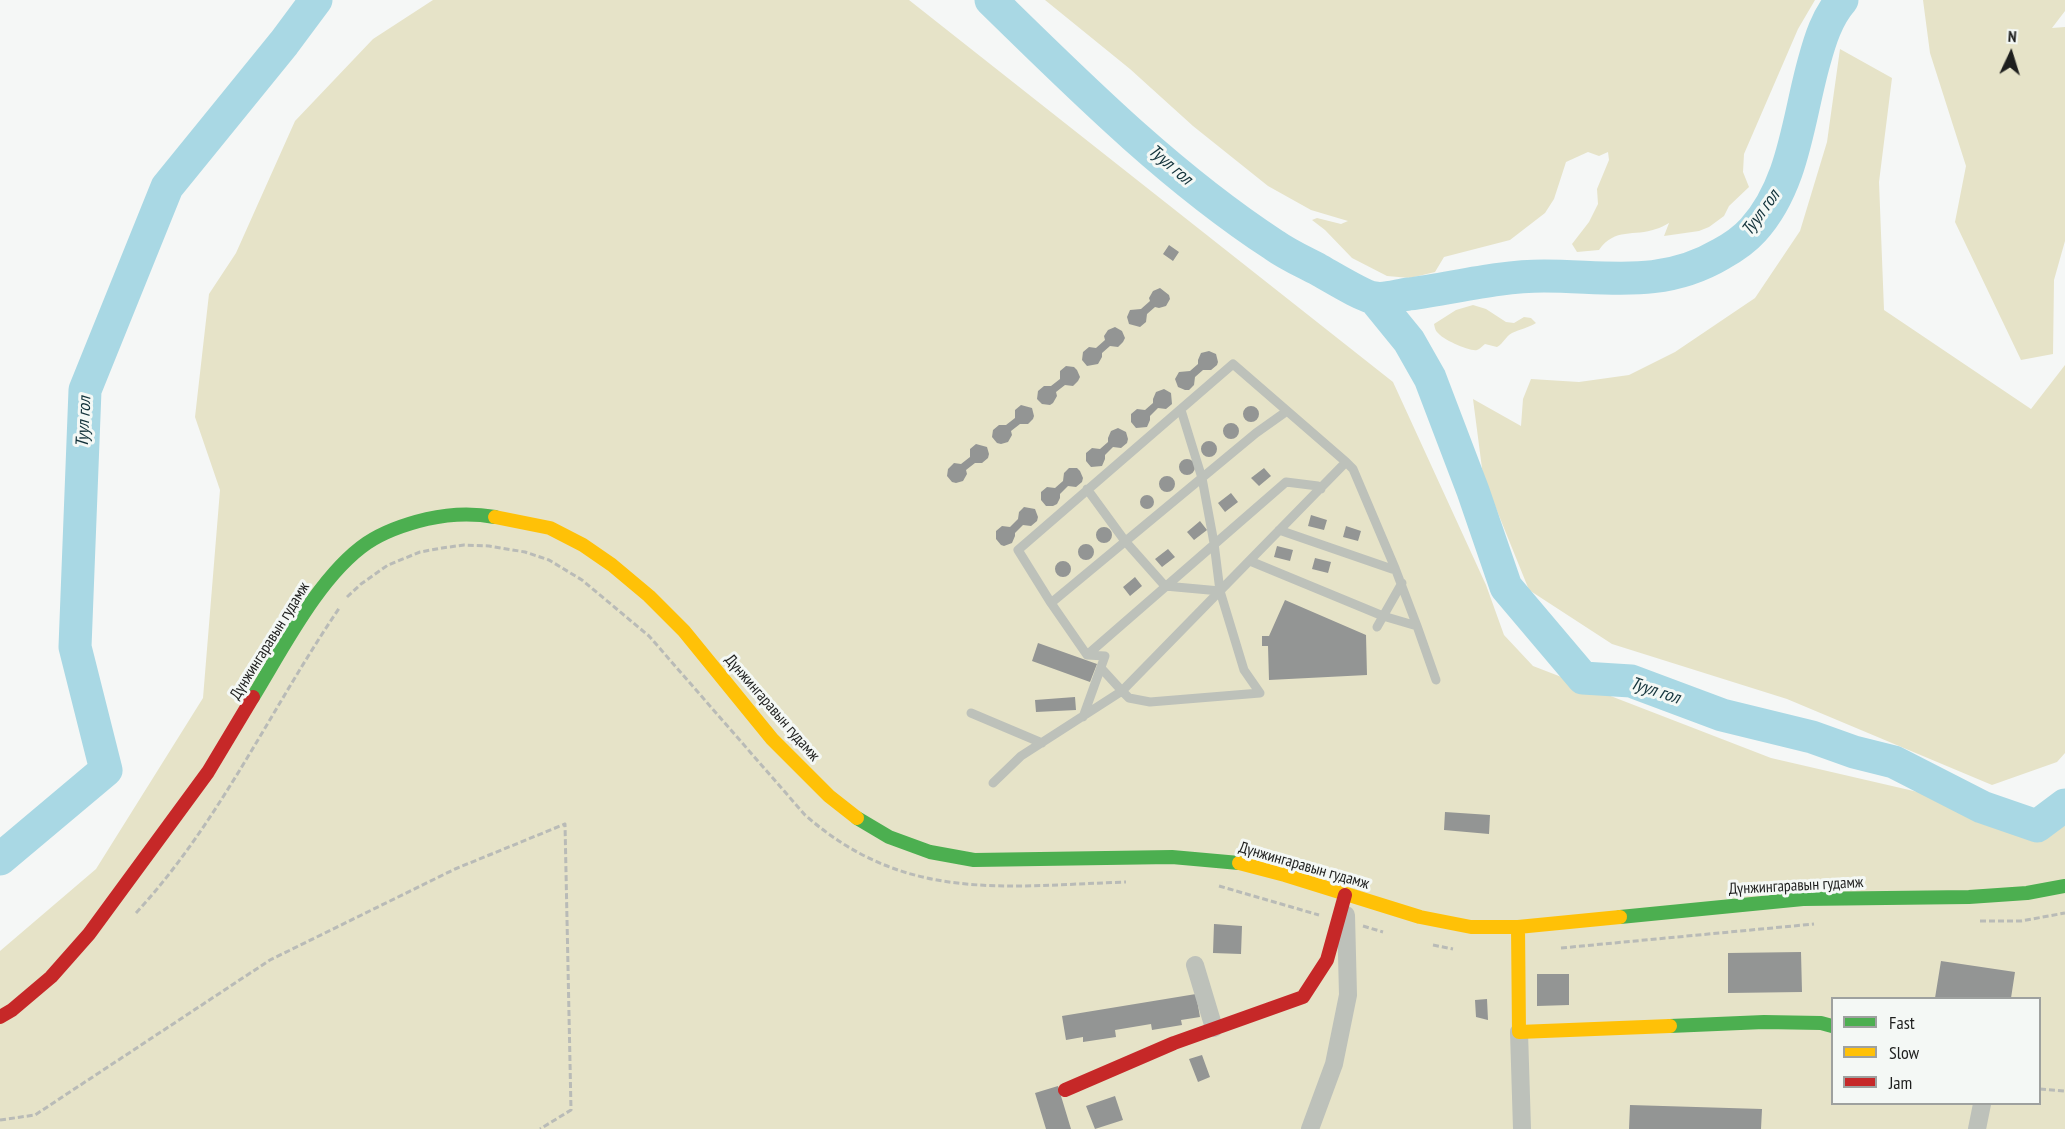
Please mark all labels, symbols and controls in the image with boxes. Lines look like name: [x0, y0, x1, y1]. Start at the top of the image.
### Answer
north arrow: [1981, 24, 2041, 84]
text: N: [2007, 26, 2017, 46]
water label: Туул гол: [1144, 140, 1196, 190]
water label: Туул гол: [1737, 186, 1785, 240]
water label: Туул гол: [72, 396, 96, 448]
street label: Дүнжингаравын гудамж: [226, 579, 314, 703]
street label: Дүнжингаравын гудамж: [721, 651, 823, 765]
water label: Туул гол: [1627, 673, 1683, 709]
street label: Дүнжингаравын гудамж: [1237, 838, 1371, 894]
street label: Дүнжингаравын гудамж: [1728, 873, 1864, 899]
legend: [1831, 997, 2041, 1105]
text: Fast: [1889, 1011, 1915, 1034]
text: Slow: [1889, 1041, 1919, 1064]
text: Jam: [1889, 1071, 1912, 1094]

